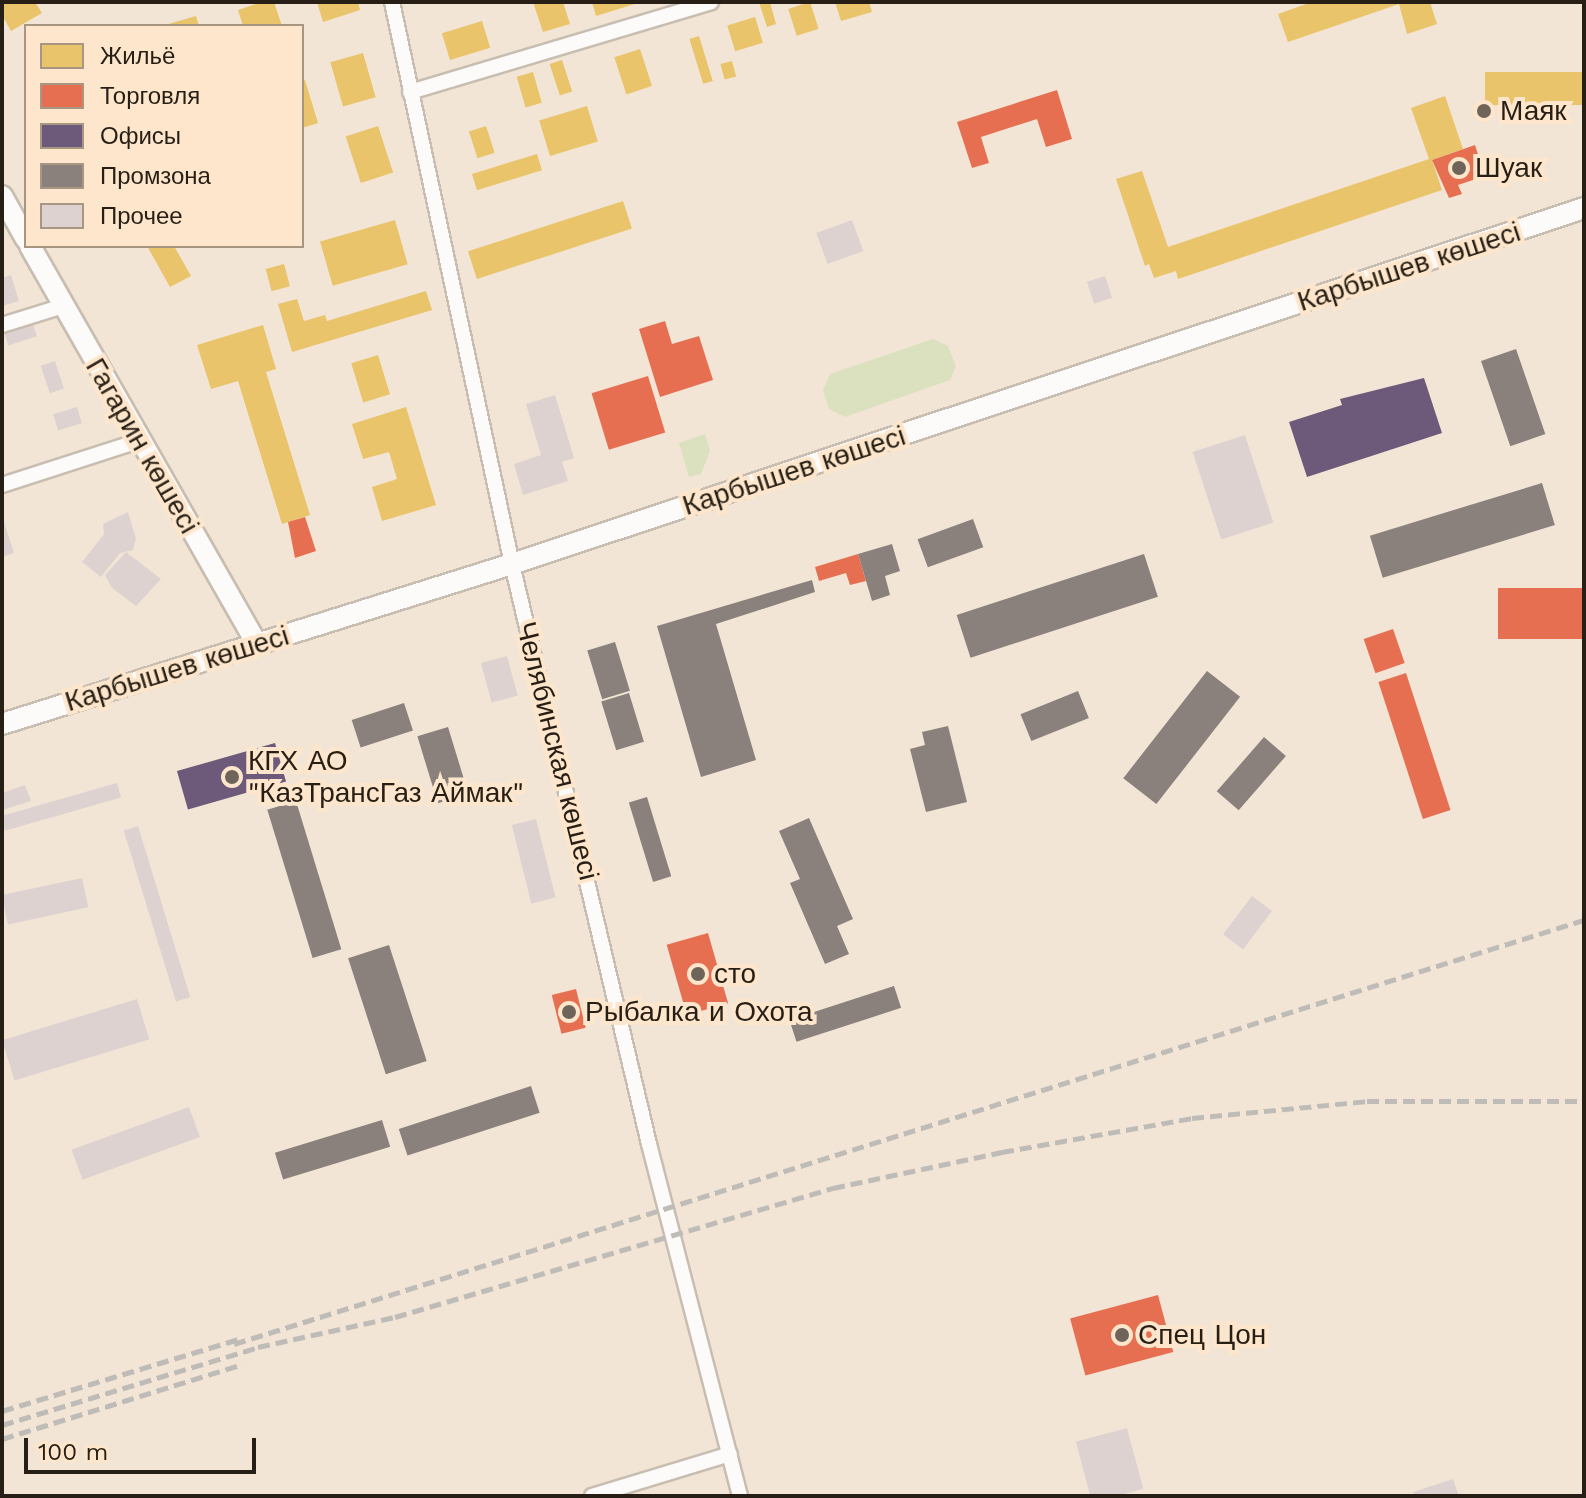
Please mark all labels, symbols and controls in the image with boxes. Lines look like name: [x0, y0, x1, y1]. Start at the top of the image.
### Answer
legend: [24, 24, 304, 248]
text: Жильё: [100, 42, 175, 70]
text: Торговля: [100, 82, 200, 110]
place label: Маяк: [1500, 94, 1567, 128]
marker: Маяк: [1475, 102, 1493, 120]
text: Офисы: [100, 122, 181, 150]
place label: Шуак: [1475, 151, 1542, 185]
marker: Шуак: [1450, 159, 1468, 177]
text: Промзона: [100, 162, 211, 190]
text: Прочее: [100, 202, 183, 230]
street label: Карбышев көшесі: [1293, 215, 1525, 319]
street label: Гагарин көшесі: [78, 352, 206, 540]
street label: Карбышев көшесі: [678, 419, 910, 523]
street label: Челябинская көшесі: [509, 618, 605, 884]
street label: Карбышев көшесі: [61, 619, 293, 719]
place label: КГХ АО "КазТрансГаз Аймак": [248, 744, 524, 810]
marker: КГХ АО "КазТрансГаз Аймак": [223, 768, 241, 786]
place label: сто: [714, 957, 756, 991]
marker: сто: [689, 965, 707, 983]
place label: Рыбалка и Охота: [585, 995, 812, 1029]
marker: Рыбалка и Охота: [560, 1003, 578, 1021]
place label: Спец Цон: [1138, 1318, 1266, 1352]
marker: Спец Цон: [1113, 1326, 1131, 1344]
scale bar: [28, 1422, 260, 1472]
text: 100 m: [38, 1438, 108, 1466]

